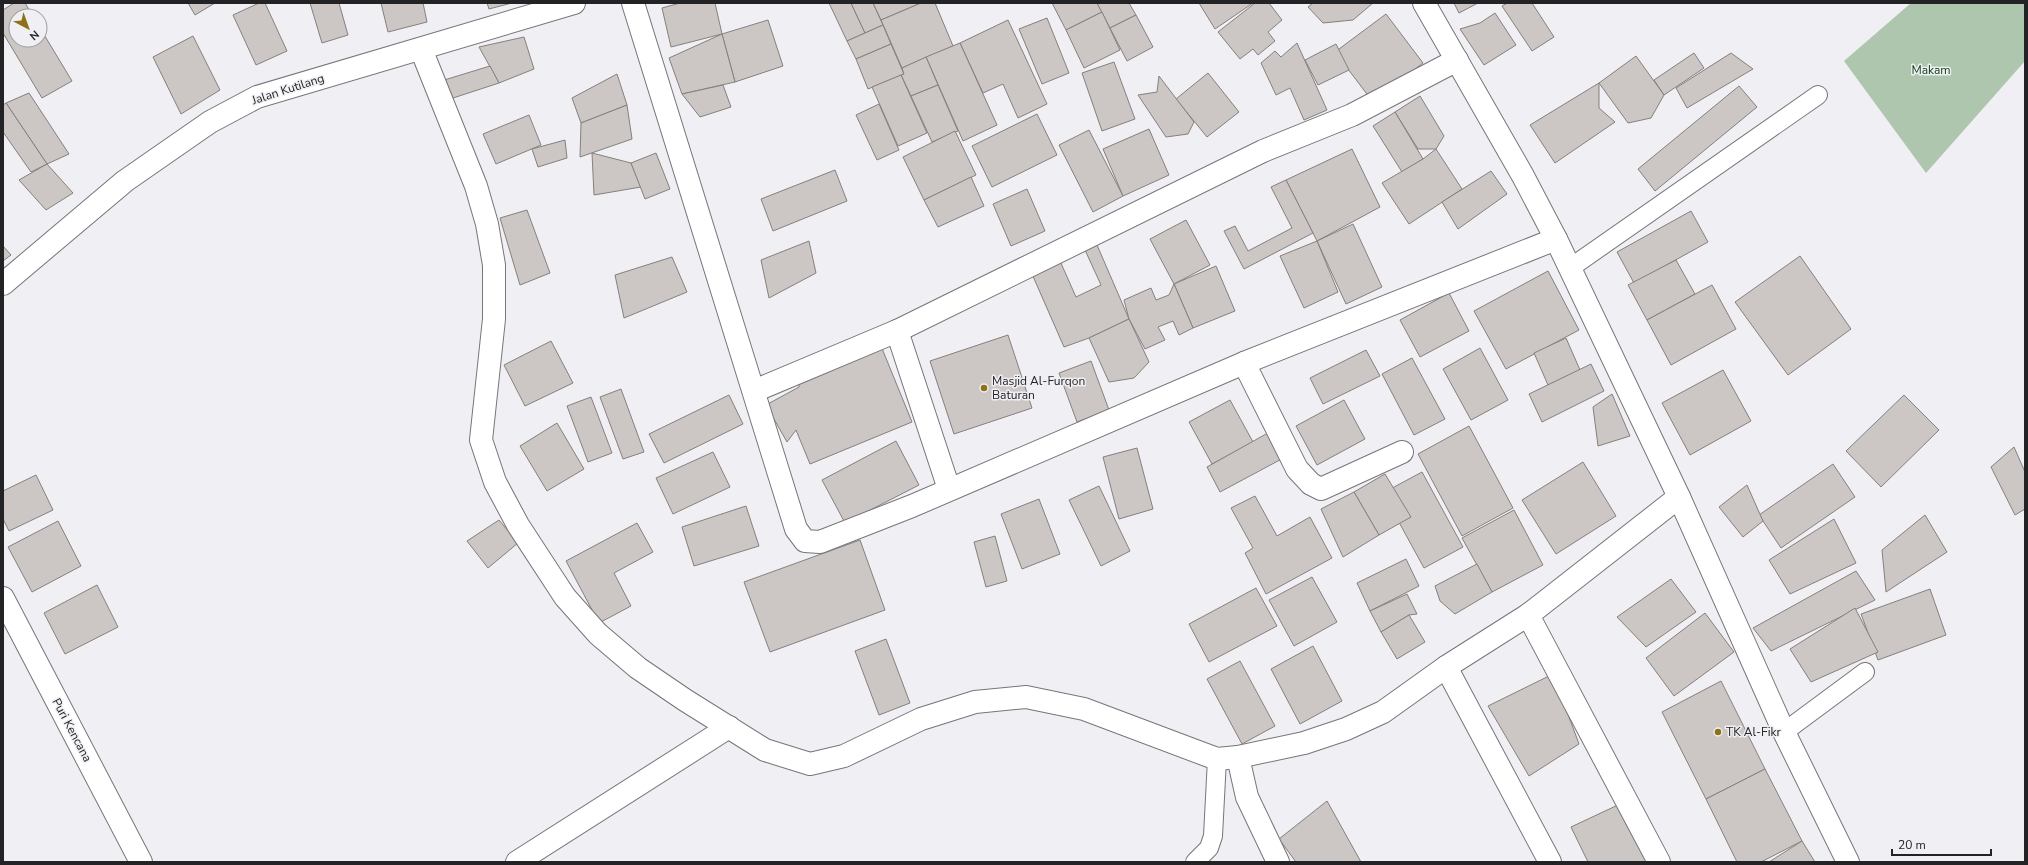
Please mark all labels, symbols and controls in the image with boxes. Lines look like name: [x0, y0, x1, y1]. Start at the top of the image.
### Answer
north arrow: [8, 8, 48, 48]
text: N: [26, 27, 42, 44]
park label: Makam: [1911, 62, 1951, 78]
street label: Jalan Kutilang: [249, 70, 326, 108]
place label: Masjid Al-Furqon Baturan: [992, 373, 1085, 403]
marker: Masjid Al-Furqon Baturan: [979, 383, 989, 393]
street label: Puri Kencana: [48, 695, 96, 765]
place label: TK Al-Fikr: [1726, 724, 1781, 740]
marker: TK Al-Fikr: [1713, 727, 1723, 737]
scale bar: [1892, 831, 1991, 857]
text: 20 m: [1898, 837, 1926, 853]

